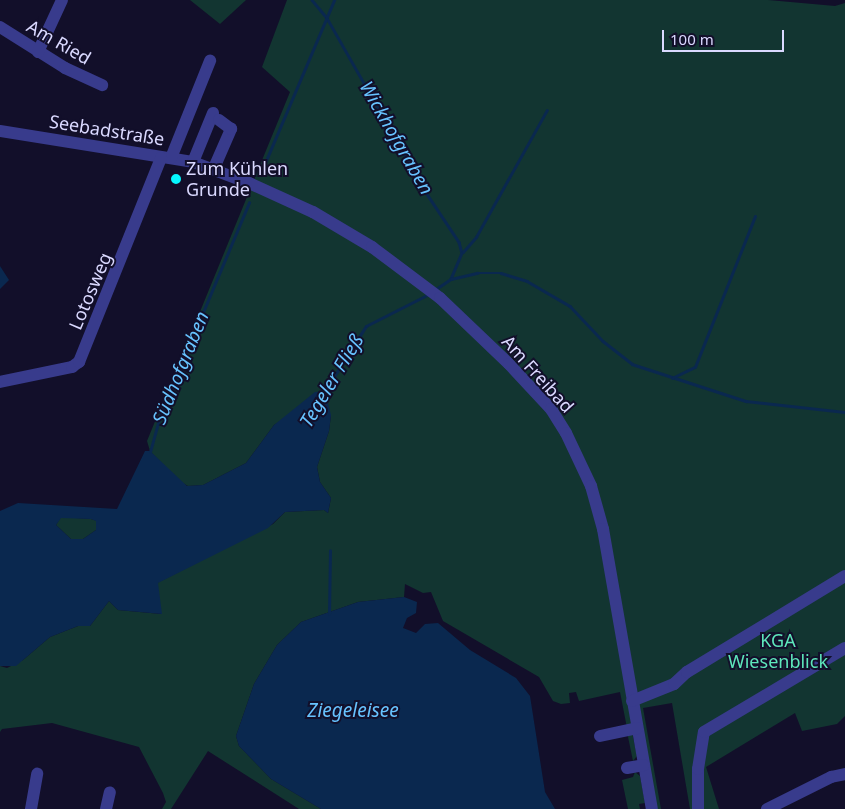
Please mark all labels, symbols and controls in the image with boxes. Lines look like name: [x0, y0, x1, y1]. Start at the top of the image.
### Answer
street label: Am Ried: [23, 15, 95, 69]
scale bar: [665, 20, 788, 52]
text: 100 m: [670, 29, 714, 49]
water label: Wickhofgraben: [354, 77, 438, 199]
street label: Seebadstraße: [48, 110, 166, 150]
place label: Zum Kühlen Grunde: [186, 158, 288, 200]
marker: Zum Kühlen Grunde: [170, 173, 182, 185]
street label: Lotosweg: [64, 249, 116, 333]
water label: Südhofgraben: [148, 308, 214, 428]
water label: Tegeler Fließ: [295, 330, 369, 432]
street label: Am Freibad: [498, 331, 578, 417]
park label: KGA Wiesenblick: [728, 630, 828, 672]
water label: Ziegeleisee: [307, 700, 399, 722]

